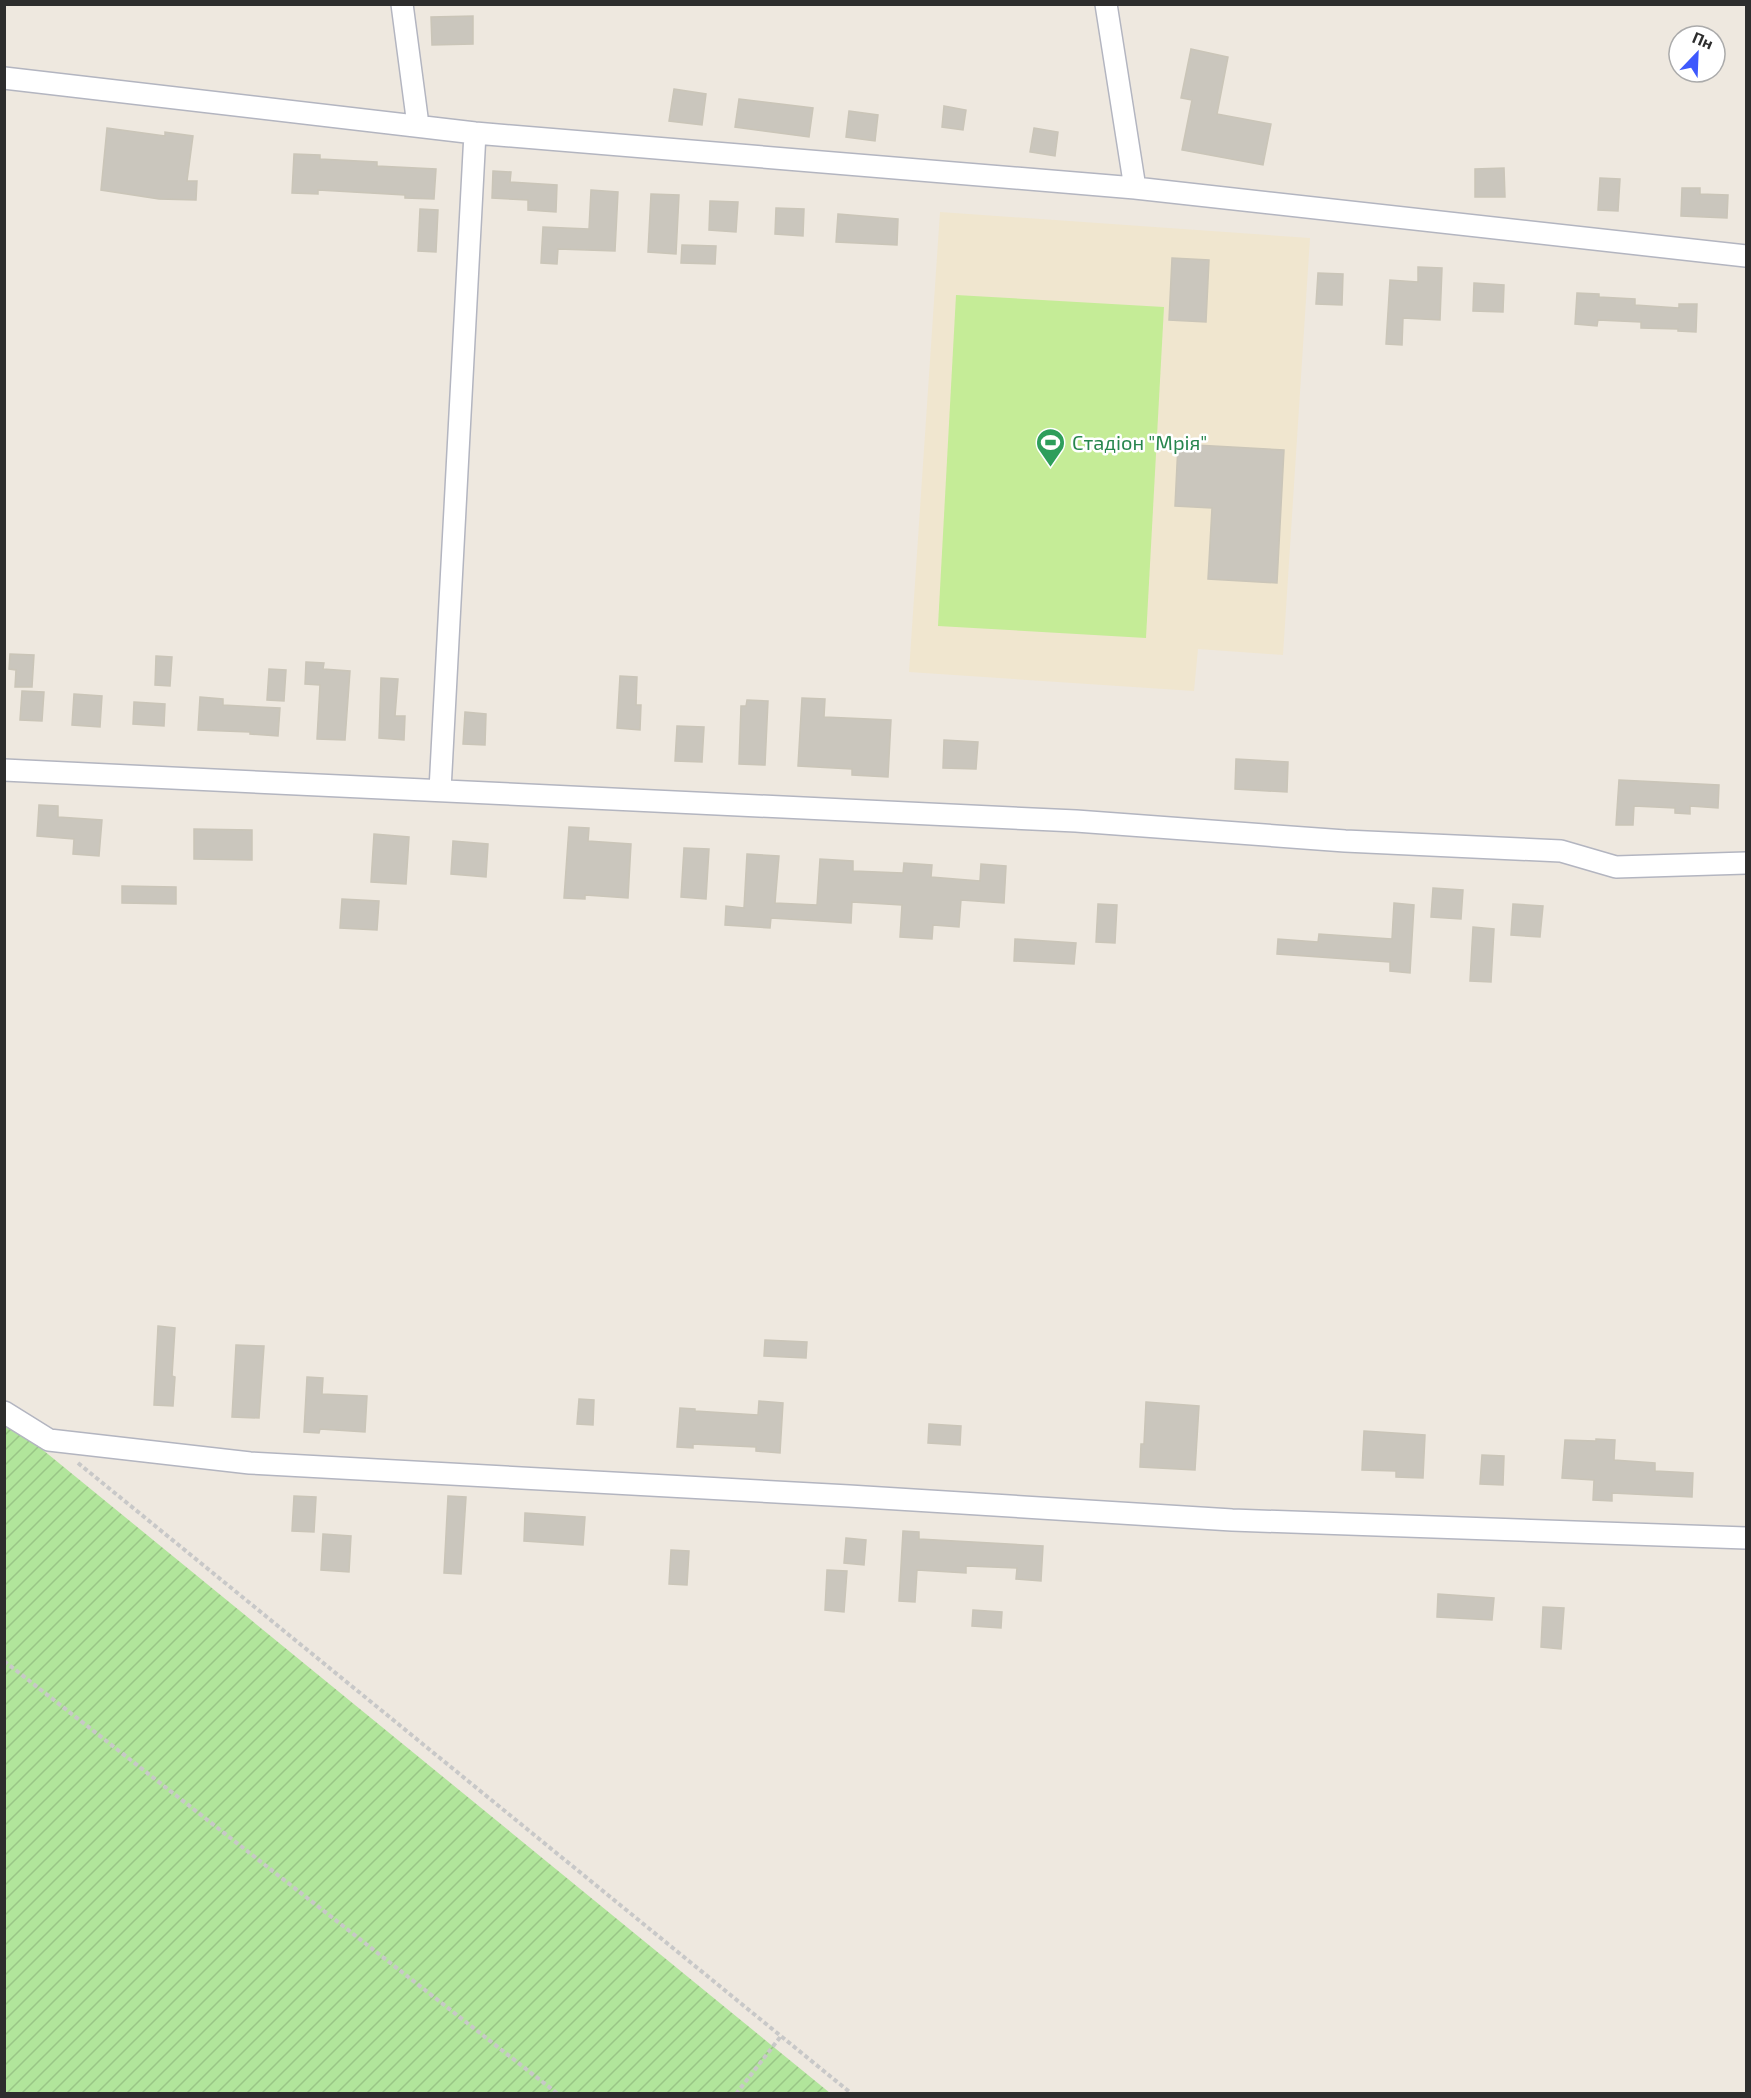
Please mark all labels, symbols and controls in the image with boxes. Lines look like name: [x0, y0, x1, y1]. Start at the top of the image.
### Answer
north arrow: [1667, 24, 1727, 84]
text: Пн: [1690, 27, 1716, 53]
sports icon: Стадіон "Мрія": [1035, 426, 1067, 468]
place label: Стадіон "Мрія": [1072, 430, 1207, 454]

